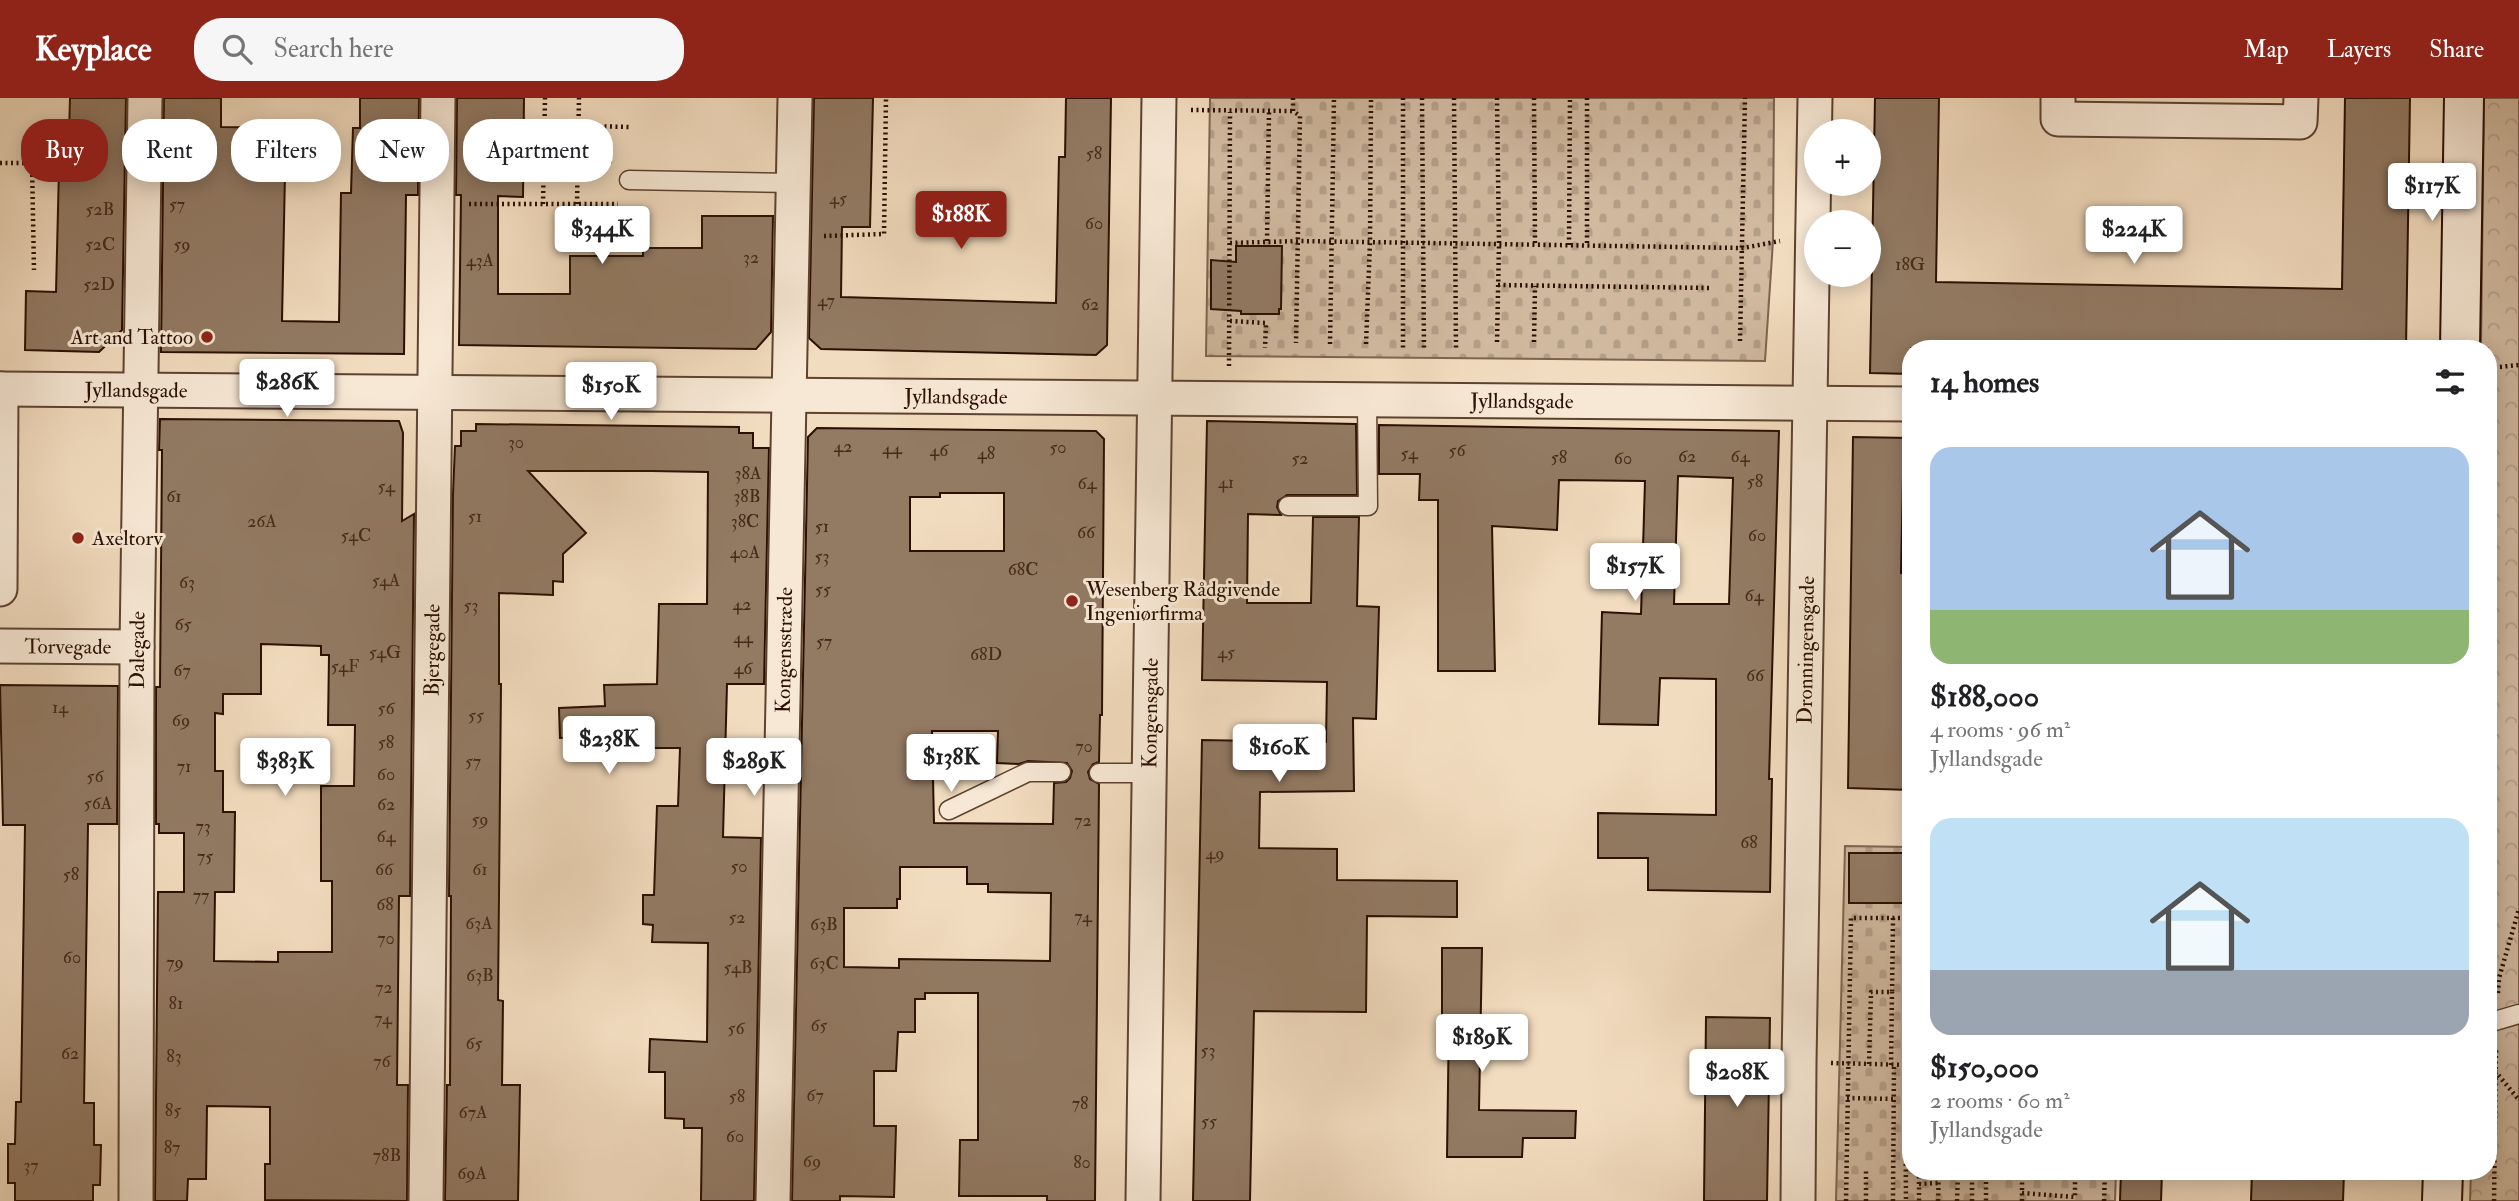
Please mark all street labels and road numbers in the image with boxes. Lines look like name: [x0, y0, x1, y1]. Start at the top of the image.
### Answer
street label: Jyllandsgade: [83, 376, 188, 404]
street label: Jyllandsgade: [903, 383, 1008, 410]
street label: Jyllandsgade: [1469, 387, 1574, 415]
street label: Dronningensgade: [1791, 575, 1821, 724]
street label: Kongensstræde: [769, 587, 799, 713]
street label: Bjergegade: [418, 603, 446, 696]
street label: Dalegade: [123, 611, 151, 689]
street label: Torvegade: [24, 633, 112, 660]
street label: Kongensgade: [1136, 657, 1164, 769]

